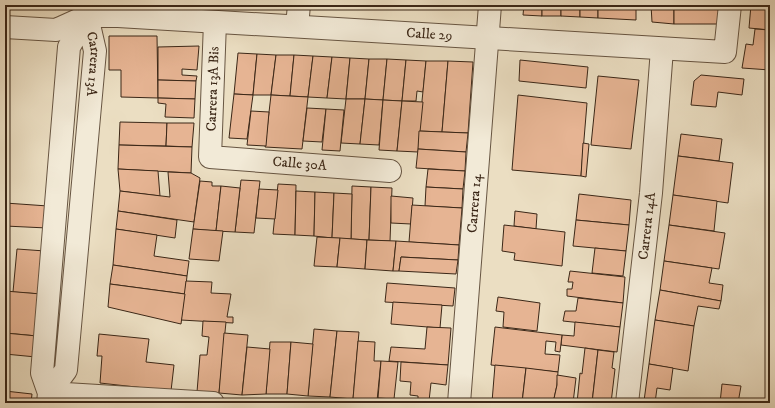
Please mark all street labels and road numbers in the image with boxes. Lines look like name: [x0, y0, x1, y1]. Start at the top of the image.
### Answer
street label: Calle 29: [406, 24, 453, 45]
street label: Carrera 13A: [82, 30, 104, 98]
street label: Carrera 13A Bis: [203, 46, 223, 132]
street label: Calle 30A: [272, 153, 328, 175]
street label: Carrera 14: [463, 173, 486, 234]
street label: Carrera 14A: [634, 190, 660, 261]

